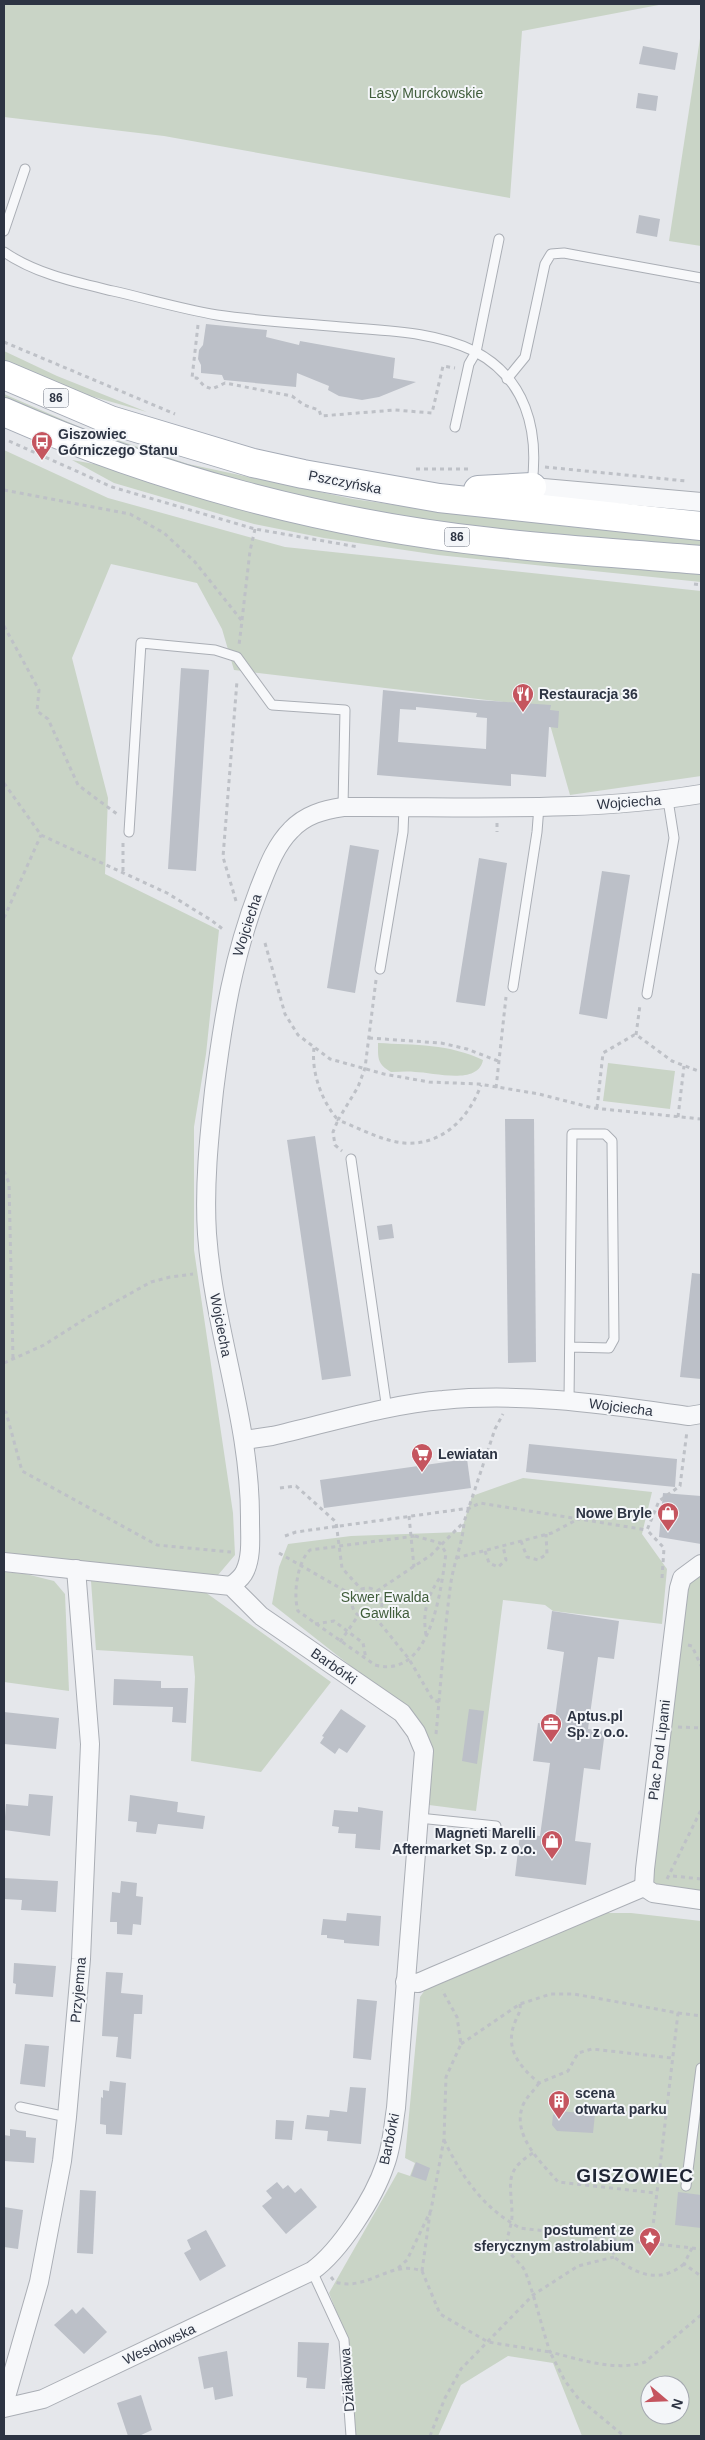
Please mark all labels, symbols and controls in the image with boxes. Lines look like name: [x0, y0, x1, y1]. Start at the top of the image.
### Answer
park label: Lasy Murckowskie: [369, 85, 483, 101]
road number: 86: [44, 388, 68, 408]
place label: Giszowiec Górniczego Stanu: [58, 426, 178, 458]
bus stop icon: Giszowiec Górniczego Stanu: [30, 430, 54, 461]
street label: Pszczyńska: [307, 467, 383, 497]
road number: 86: [444, 528, 470, 546]
restaurant icon: Restauracja 36: [511, 682, 535, 713]
place label: Restauracja 36: [539, 686, 638, 702]
street label: Wojciecha: [596, 792, 662, 812]
street label: Wojciecha: [229, 892, 265, 958]
street label: Wojciecha: [207, 1292, 235, 1358]
street label: Wojciecha: [588, 1395, 654, 1419]
supermarket icon: Lewiatan: [410, 1442, 434, 1473]
place label: Lewiatan: [438, 1446, 498, 1462]
shop icon: Nowe Bryle: [656, 1501, 680, 1532]
place label: Nowe Bryle: [576, 1505, 652, 1521]
park label: Skwer Ewalda Gawlika: [341, 1589, 430, 1621]
street label: Barbórki: [308, 1644, 360, 1688]
street label: Plac Pod Lipami: [645, 1699, 673, 1801]
place label: Aptus.pl Sp. z o.o.: [567, 1708, 628, 1740]
office icon: Aptus.pl Sp. z o.o.: [539, 1712, 563, 1743]
place label: Magneti Marelli Aftermarket Sp. z o.o.: [392, 1825, 536, 1857]
shop icon: Magneti Marelli Aftermarket Sp. z o.o.: [540, 1829, 564, 1860]
street label: Przyjemna: [67, 1956, 89, 2024]
place label: scena otwarta parku: [575, 2085, 667, 2117]
building icon: scena otwarta parku: [547, 2089, 571, 2120]
street label: Barbórki: [376, 2112, 402, 2166]
district label: GISZOWIEC: [576, 2165, 694, 2186]
place label: postument ze sferycznym astrolabium: [474, 2222, 634, 2254]
place icon: postument ze sferycznym astrolabium: [638, 2226, 662, 2257]
street label: Wesołowska: [120, 2320, 198, 2368]
street label: Działkowa: [337, 2347, 357, 2412]
north arrow: [640, 2375, 690, 2425]
text: N: [668, 2397, 687, 2412]

